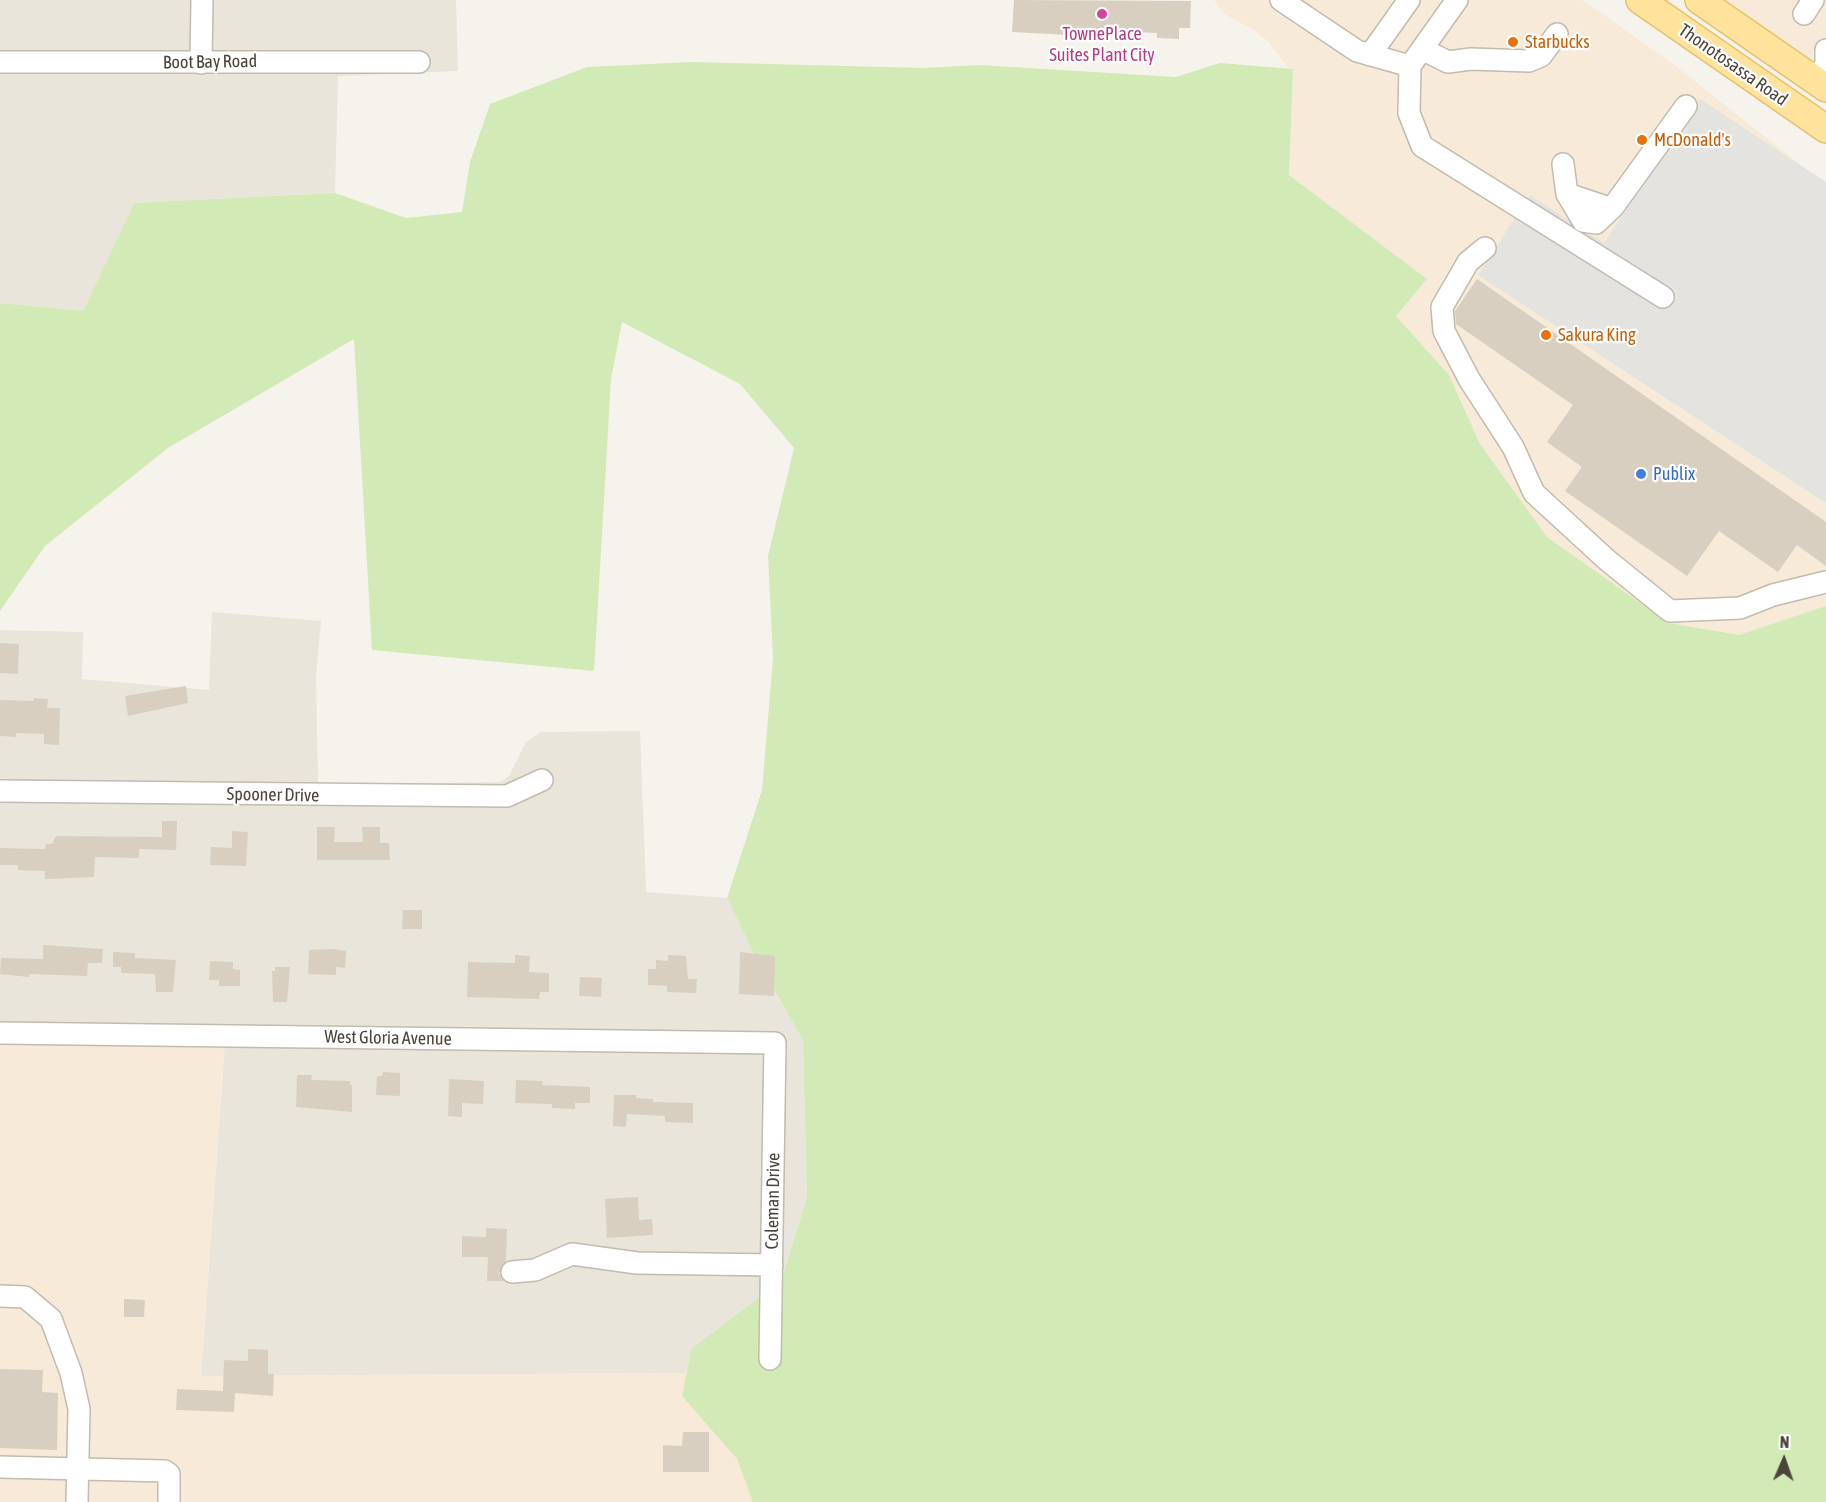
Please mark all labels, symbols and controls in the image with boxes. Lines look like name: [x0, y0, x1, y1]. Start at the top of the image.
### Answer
marker: TownePlace Suites Plant City: [1095, 7, 1109, 21]
street label: Thonotosassa Road: [1674, 19, 1792, 111]
place label: TownePlace Suites Plant City: [1049, 23, 1155, 66]
place label: Starbucks: [1525, 31, 1590, 53]
marker: Starbucks: [1506, 35, 1520, 49]
street label: Boot Bay Road: [163, 50, 257, 74]
place label: McDonald's: [1654, 129, 1731, 151]
marker: McDonald's: [1635, 133, 1649, 147]
place label: Sakura King: [1558, 324, 1636, 346]
marker: Sakura King: [1539, 328, 1553, 342]
place label: Publix: [1653, 463, 1695, 485]
marker: Publix: [1634, 467, 1648, 481]
street label: Spooner Drive: [227, 783, 319, 807]
street label: West Gloria Avenue: [324, 1026, 452, 1050]
street label: Coleman Drive: [761, 1152, 785, 1250]
north arrow: [1754, 1430, 1814, 1490]
text: N: [1780, 1433, 1790, 1451]

